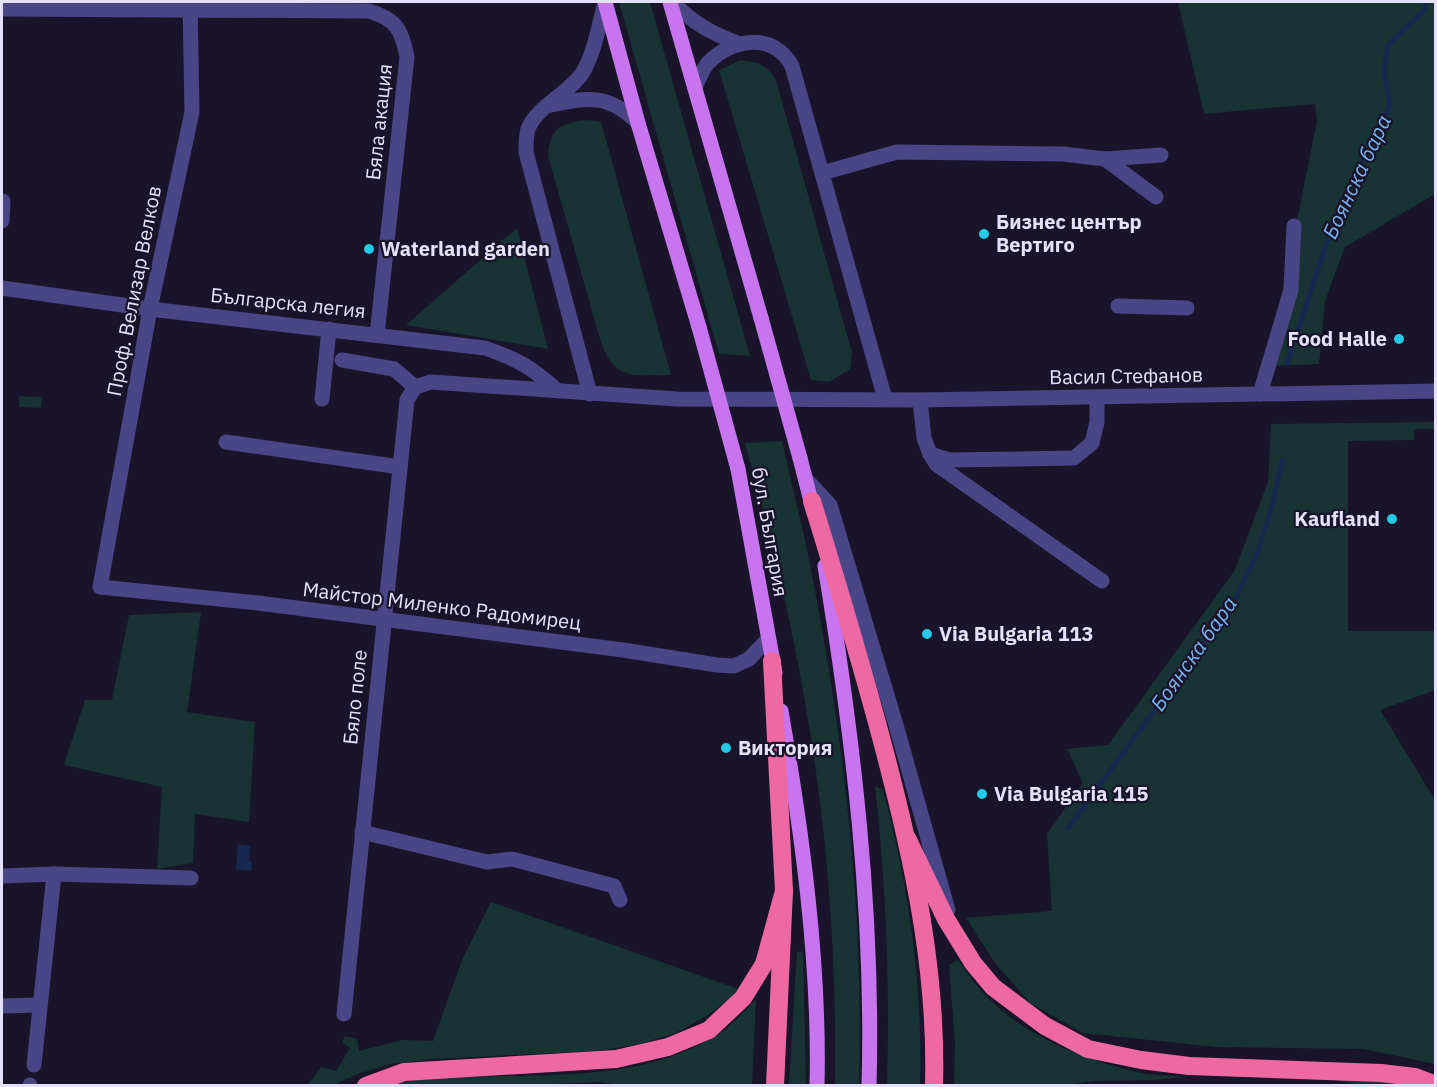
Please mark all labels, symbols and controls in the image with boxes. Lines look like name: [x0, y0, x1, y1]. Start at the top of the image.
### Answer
street label: Бяла акация: [359, 62, 398, 181]
water label: Боянска бара: [1315, 110, 1397, 243]
street label: Проф. Велизар Велков: [100, 183, 167, 398]
place label: Бизнес център Вертиго: [996, 208, 1142, 258]
marker: Бизнес център Вертиго: [977, 227, 991, 241]
place label: Waterland garden: [381, 235, 550, 262]
marker: Waterland garden: [362, 242, 376, 256]
street label: Българска легия: [209, 281, 367, 324]
place label: Food Halle: [1287, 325, 1387, 352]
marker: Food Halle: [1392, 332, 1406, 346]
street label: Васил Стефанов: [1049, 361, 1203, 390]
street label: бул. България: [746, 465, 795, 599]
place label: Kaufland: [1294, 505, 1380, 532]
marker: Kaufland: [1385, 512, 1399, 526]
street label: Майстор Миленко Радомирец: [301, 575, 583, 636]
water label: Боянска бара: [1143, 591, 1243, 716]
place label: Via Bulgaria 113: [939, 620, 1093, 647]
marker: Via Bulgaria 113: [920, 627, 934, 641]
street label: Бяло поле: [336, 648, 373, 746]
place label: Виктория: [738, 734, 833, 761]
marker: Виктория: [719, 741, 733, 755]
place label: Via Bulgaria 115: [994, 780, 1148, 807]
marker: Via Bulgaria 115: [975, 787, 989, 801]

